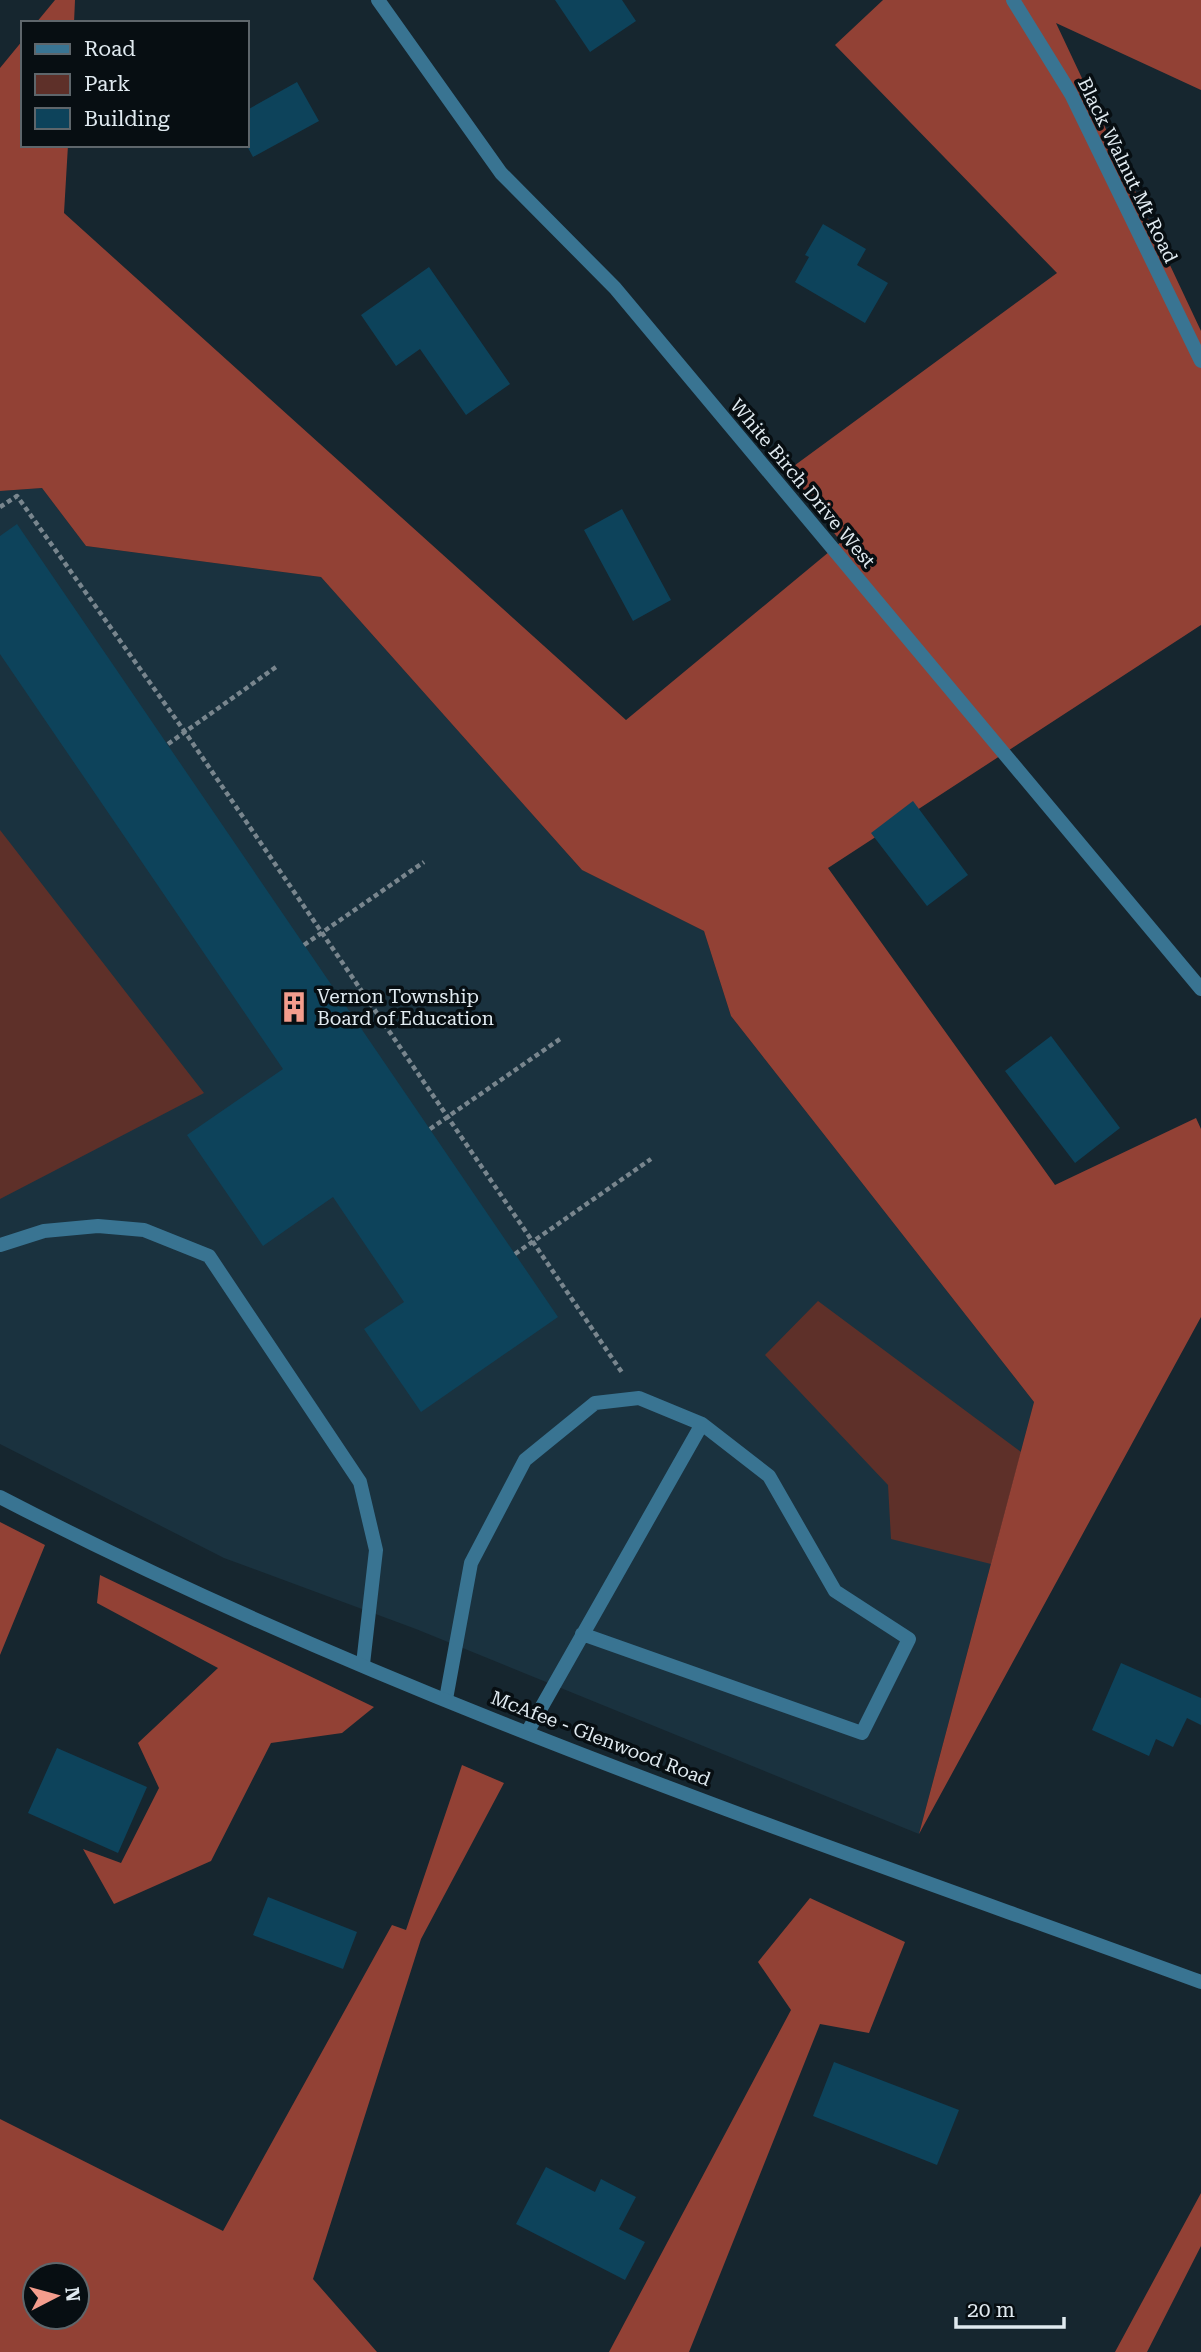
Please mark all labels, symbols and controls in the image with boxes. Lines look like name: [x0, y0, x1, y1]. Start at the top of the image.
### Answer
legend: [21, 21, 248, 147]
text: Road: [84, 37, 136, 61]
text: Park: [84, 72, 130, 96]
street label: Black Walnut Mt Road: [1073, 74, 1182, 267]
text: Building: [84, 107, 170, 131]
street label: White Birch Drive West: [725, 394, 880, 573]
place label: Vernon Township Board of Education: [317, 985, 494, 1030]
building icon: Vernon Township Board of Education: [277, 990, 311, 1024]
street label: McAfee - Glenwood Road: [488, 1686, 714, 1791]
north arrow: [21, 2261, 91, 2331]
text: N: [60, 2286, 85, 2303]
scale bar: [956, 2286, 1064, 2330]
text: 20 m: [967, 2298, 1015, 2322]

